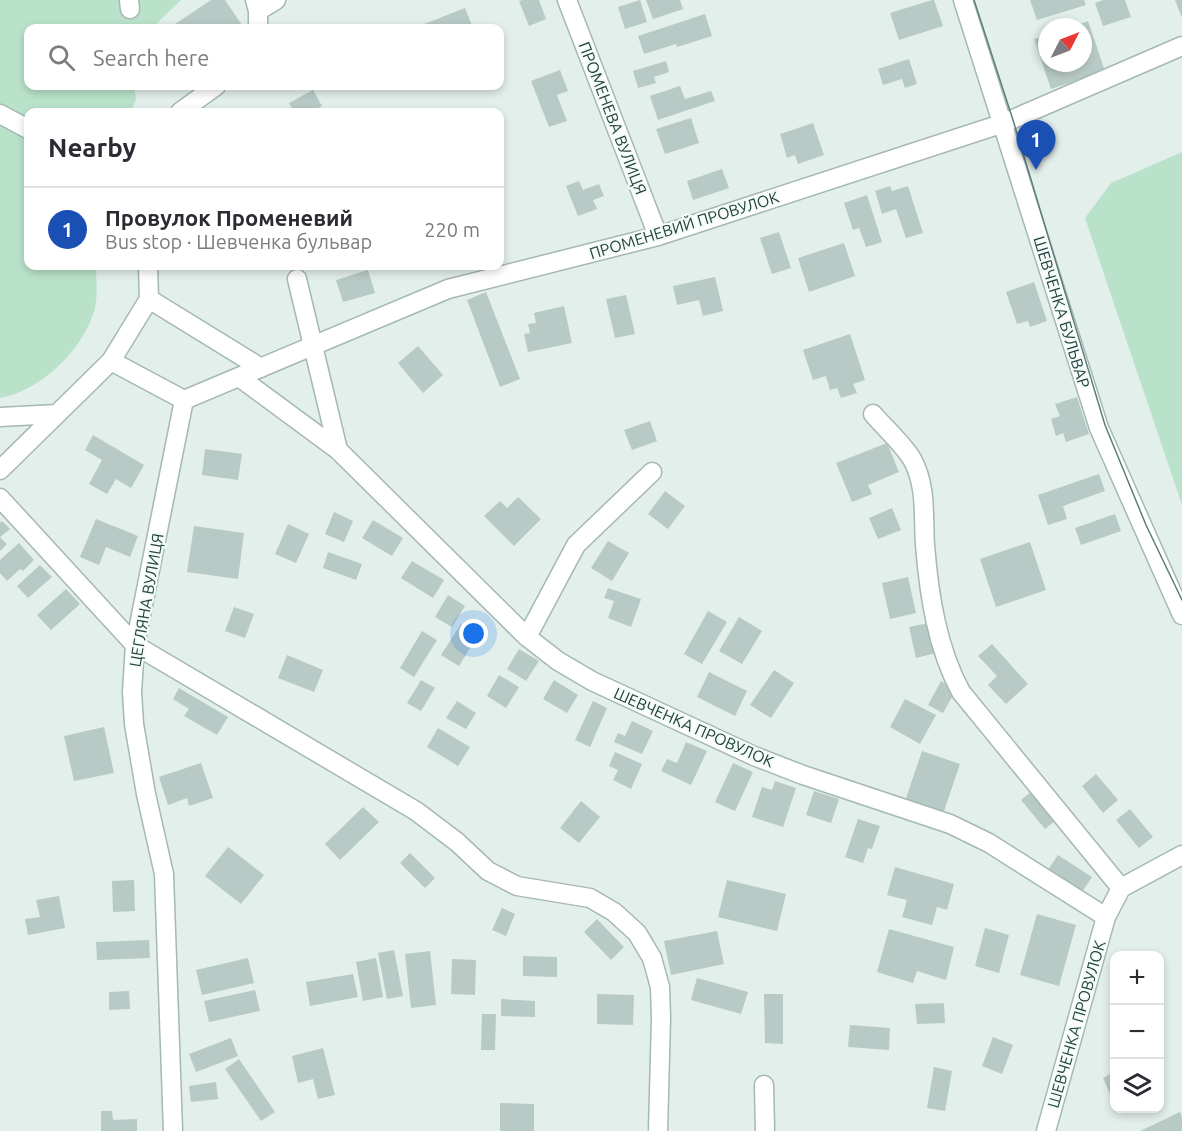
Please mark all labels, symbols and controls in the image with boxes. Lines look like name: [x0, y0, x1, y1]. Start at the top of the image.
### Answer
north arrow: [1038, 18, 1092, 72]
search box: [24, 24, 504, 90]
street label: ПРОМЕНЕВА ВУЛИЦЯ: [576, 39, 650, 197]
icon: search: [45, 41, 78, 74]
text: Search here: [93, 45, 209, 70]
pin: 1: [1016, 120, 1056, 170]
text: Nearby: [48, 133, 136, 162]
street label: ПРОМЕНЕВИЙ ПРОВУЛОК: [587, 187, 781, 262]
text: Провулок Променевий: [105, 205, 353, 230]
text: 1: [62, 218, 73, 241]
text: 220 m: [424, 218, 480, 241]
text: Bus stop · Шевченка бульвар: [105, 230, 372, 253]
street label: ШЕВЧЕНКА БУЛЬВАР: [1030, 234, 1094, 390]
street label: ЦЕГЛЯНА ВУЛИЦЯ: [125, 532, 167, 668]
your location: [459, 619, 488, 648]
street label: ШЕВЧЕНКА ПРОВУЛОК: [611, 684, 777, 771]
street label: ШЕВЧЕНКА ПРОВУЛОК: [1043, 938, 1109, 1110]
map controls: [1110, 951, 1164, 1113]
button: +: [1110, 951, 1164, 1005]
button: −: [1110, 1005, 1164, 1059]
button: layers: [1110, 1059, 1164, 1113]

